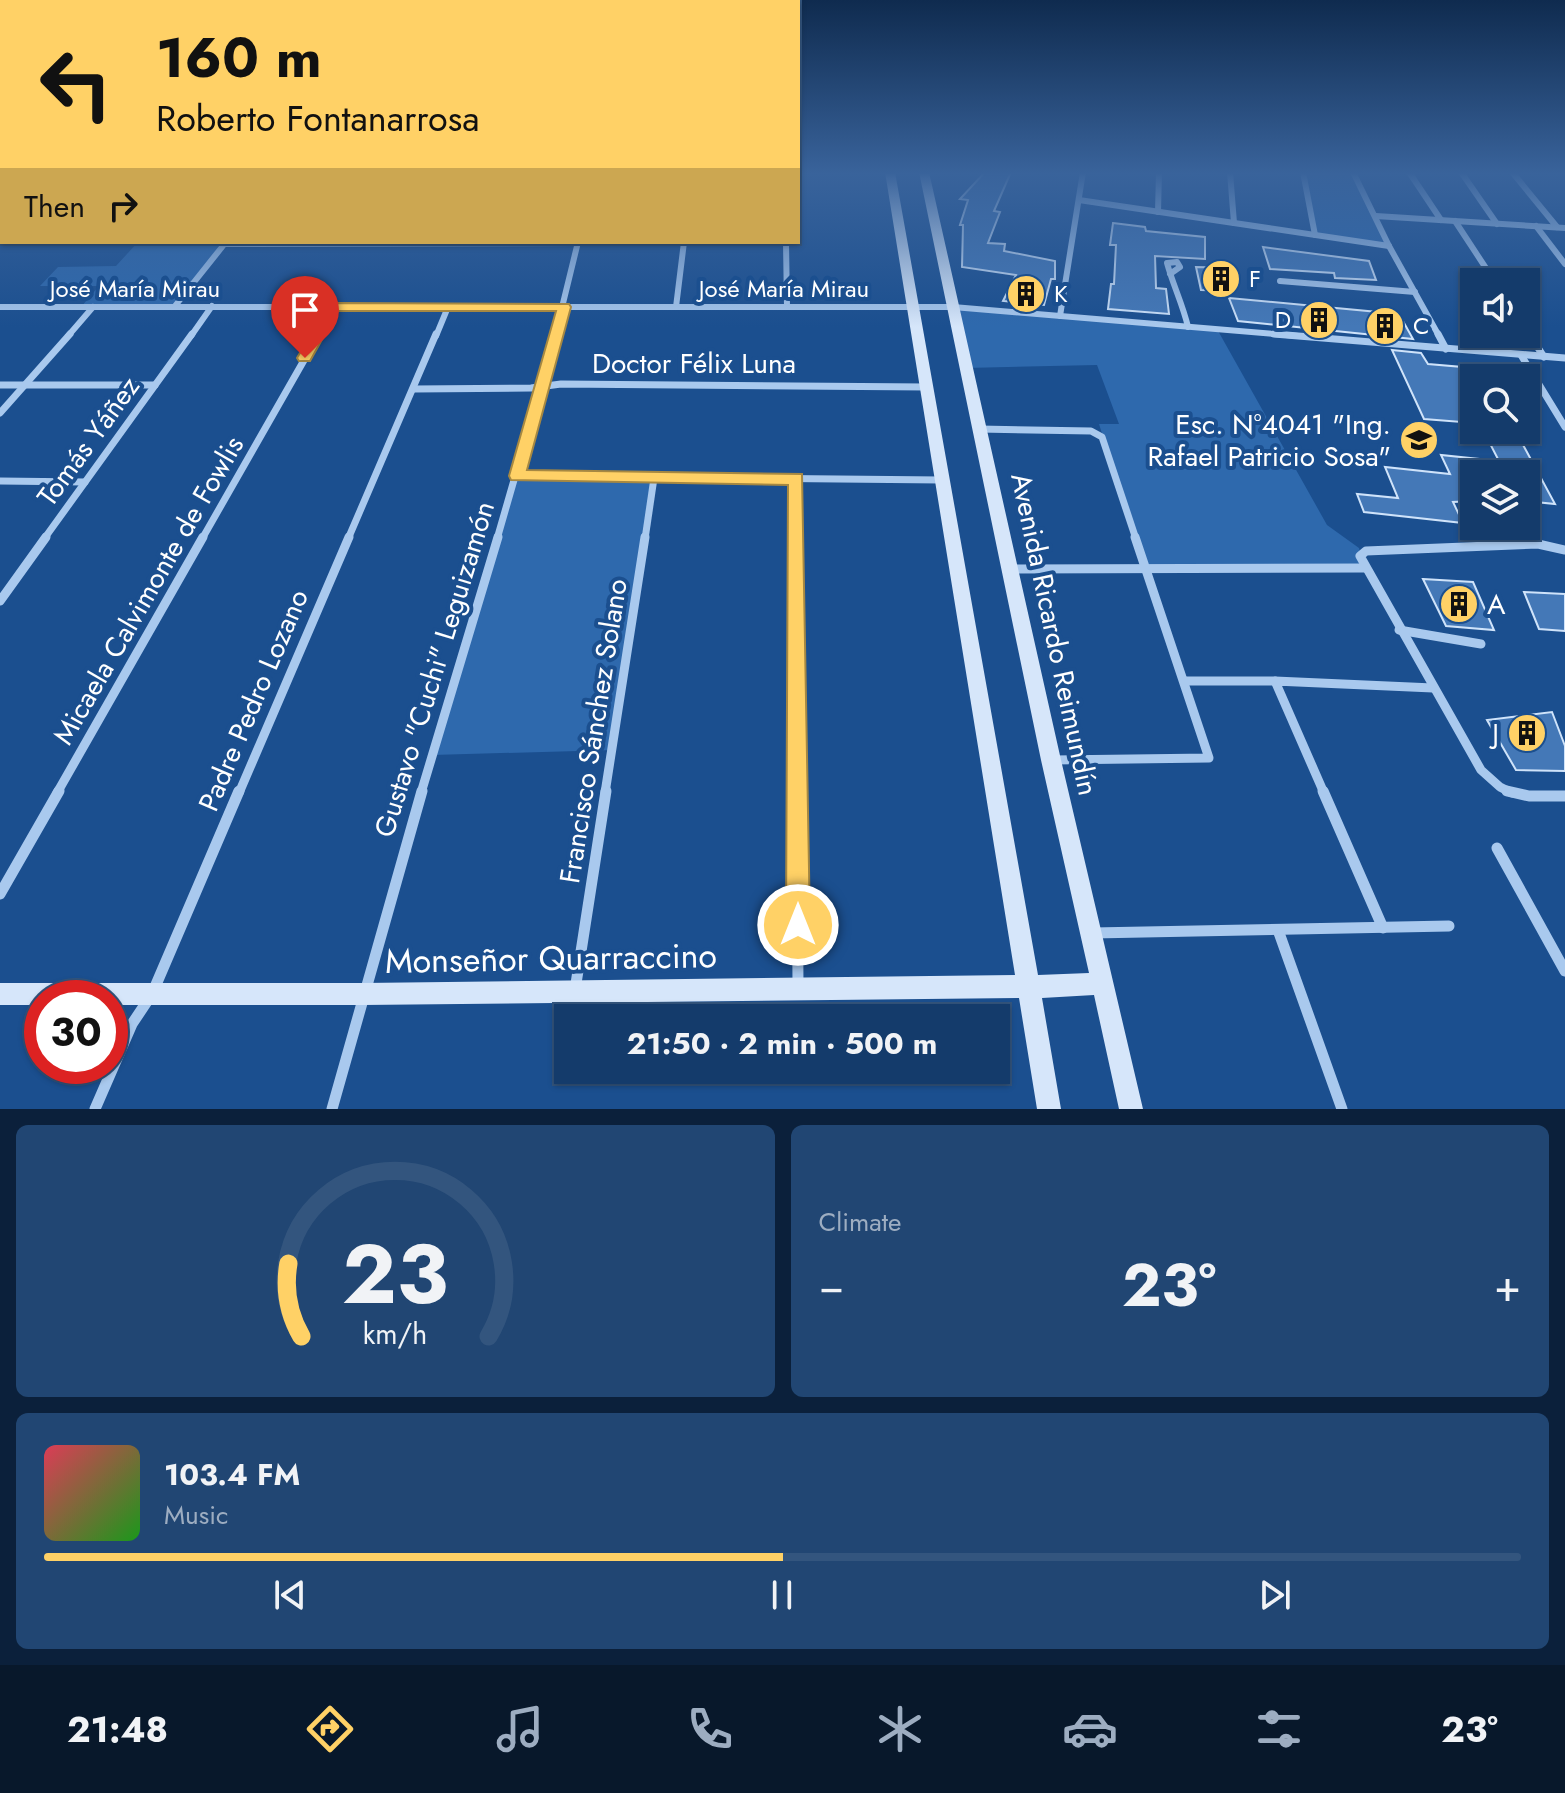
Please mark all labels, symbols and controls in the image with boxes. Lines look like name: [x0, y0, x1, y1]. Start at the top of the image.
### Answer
text: 160 m: [156, 17, 322, 98]
icon: left: [24, 32, 128, 136]
text: Roberto Fontanarrosa: [156, 92, 480, 144]
icon: right: [101, 184, 145, 228]
text: Then: [24, 185, 85, 228]
building icon: F: [1200, 258, 1242, 300]
place label: F: [1249, 261, 1261, 296]
map controls: [1460, 268, 1540, 540]
button: sound: [1460, 268, 1540, 348]
street label: José María Mirau: [47, 271, 220, 306]
street label: José María Mirau: [696, 271, 869, 306]
building icon: K: [1005, 273, 1047, 315]
pin: [271, 276, 339, 358]
place label: K: [1054, 276, 1068, 311]
icon: arrive: [283, 288, 327, 332]
building icon: D: [1298, 299, 1340, 341]
place label: D: [1275, 302, 1291, 337]
building icon: C: [1364, 305, 1406, 347]
place label: C: [1413, 308, 1429, 343]
street label: Doctor Félix Luna: [592, 343, 796, 384]
button: search: [1460, 364, 1540, 444]
street label: Tomás Yáñez: [27, 368, 150, 515]
place label: Esc. N°4041 "Ing. Rafael Patricio Sosa": [1148, 404, 1391, 477]
school or university icon: Esc. N°4041 "Ing. Rafael Patricio Sosa": [1398, 419, 1440, 461]
street label: Micaela Calvimonte de Fowlis: [43, 428, 254, 752]
button: layers: [1460, 460, 1540, 540]
street label: Avenida Ricardo Reimundín: [1000, 469, 1109, 799]
street label: Gustavo "Cuchi" Leguizamón: [364, 496, 505, 842]
street label: Francisco Sánchez Solano: [549, 576, 638, 886]
street label: Padre Pedro Lozano: [188, 583, 319, 818]
building icon: A: [1438, 583, 1480, 625]
place label: A: [1487, 584, 1506, 625]
building icon: J: [1506, 712, 1548, 754]
place label: J: [1488, 713, 1499, 754]
position arrow: [756, 883, 840, 967]
street label: Monseñor Quarraccino: [385, 931, 717, 986]
speed limit sign: 30: [24, 980, 128, 1084]
text: 21:50 · 2 min · 500 m: [627, 1022, 937, 1065]
text: Climate: [819, 1203, 901, 1241]
text: 23: [342, 1214, 448, 1334]
text: 23°: [1122, 1242, 1216, 1329]
text: −: [819, 1254, 844, 1318]
text: +: [1494, 1254, 1521, 1318]
text: km/h: [363, 1313, 428, 1355]
text: 103.4 FM: [164, 1453, 300, 1496]
text: Music: [164, 1496, 228, 1534]
icon: previous: [268, 1573, 312, 1617]
icon: pause: [760, 1573, 804, 1617]
icon: next: [1253, 1573, 1297, 1617]
icon: directions: [302, 1701, 358, 1757]
icon: music: [492, 1701, 548, 1757]
icon: phone: [682, 1701, 738, 1757]
icon: climate: [872, 1701, 928, 1757]
icon: car: [1062, 1701, 1118, 1757]
icon: filters: [1251, 1701, 1307, 1757]
text: 21:48: [67, 1703, 168, 1755]
text: 23°: [1441, 1703, 1498, 1755]

